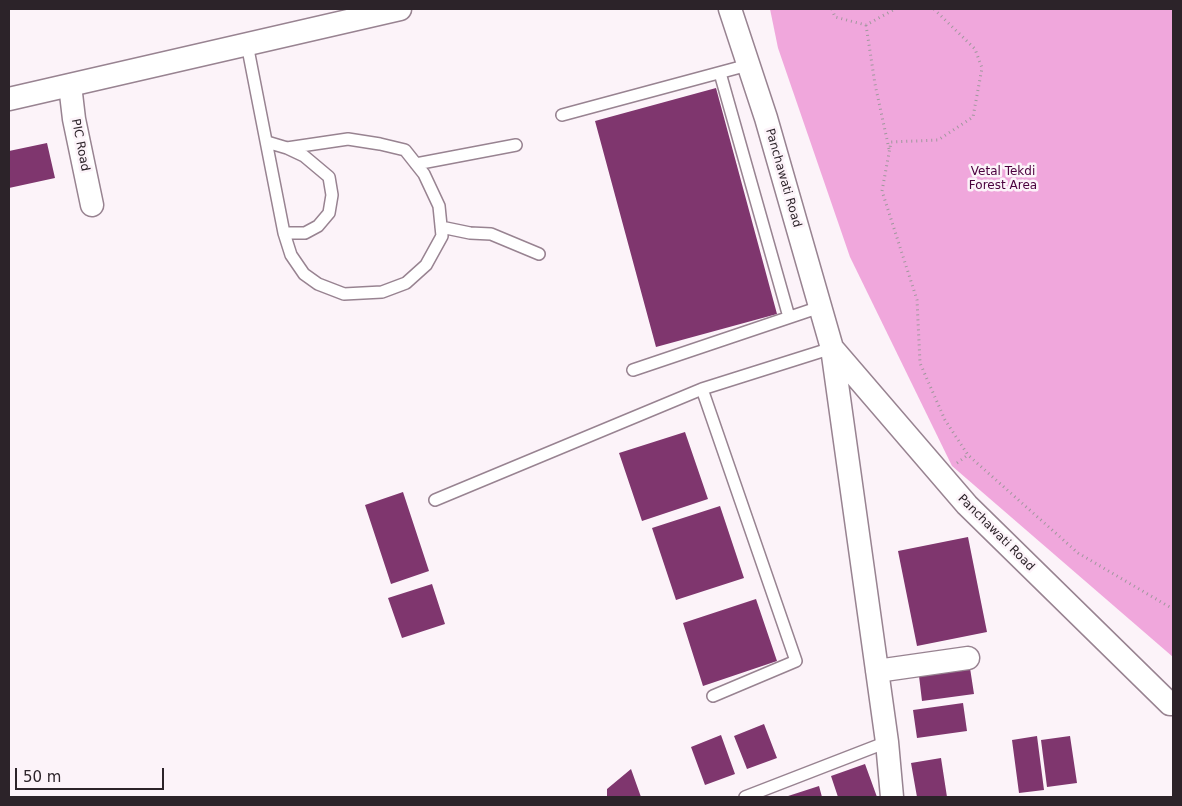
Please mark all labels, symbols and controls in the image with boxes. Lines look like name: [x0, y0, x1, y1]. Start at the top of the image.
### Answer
street label: PIC Road: [68, 118, 92, 172]
street label: Panchawati Road: [762, 127, 804, 229]
park label: Vetal Tekdi Forest Area: [969, 165, 1037, 193]
street label: Panchawati Road: [955, 492, 1037, 574]
scale bar: [18, 758, 166, 790]
text: 50 m: [23, 768, 61, 786]

